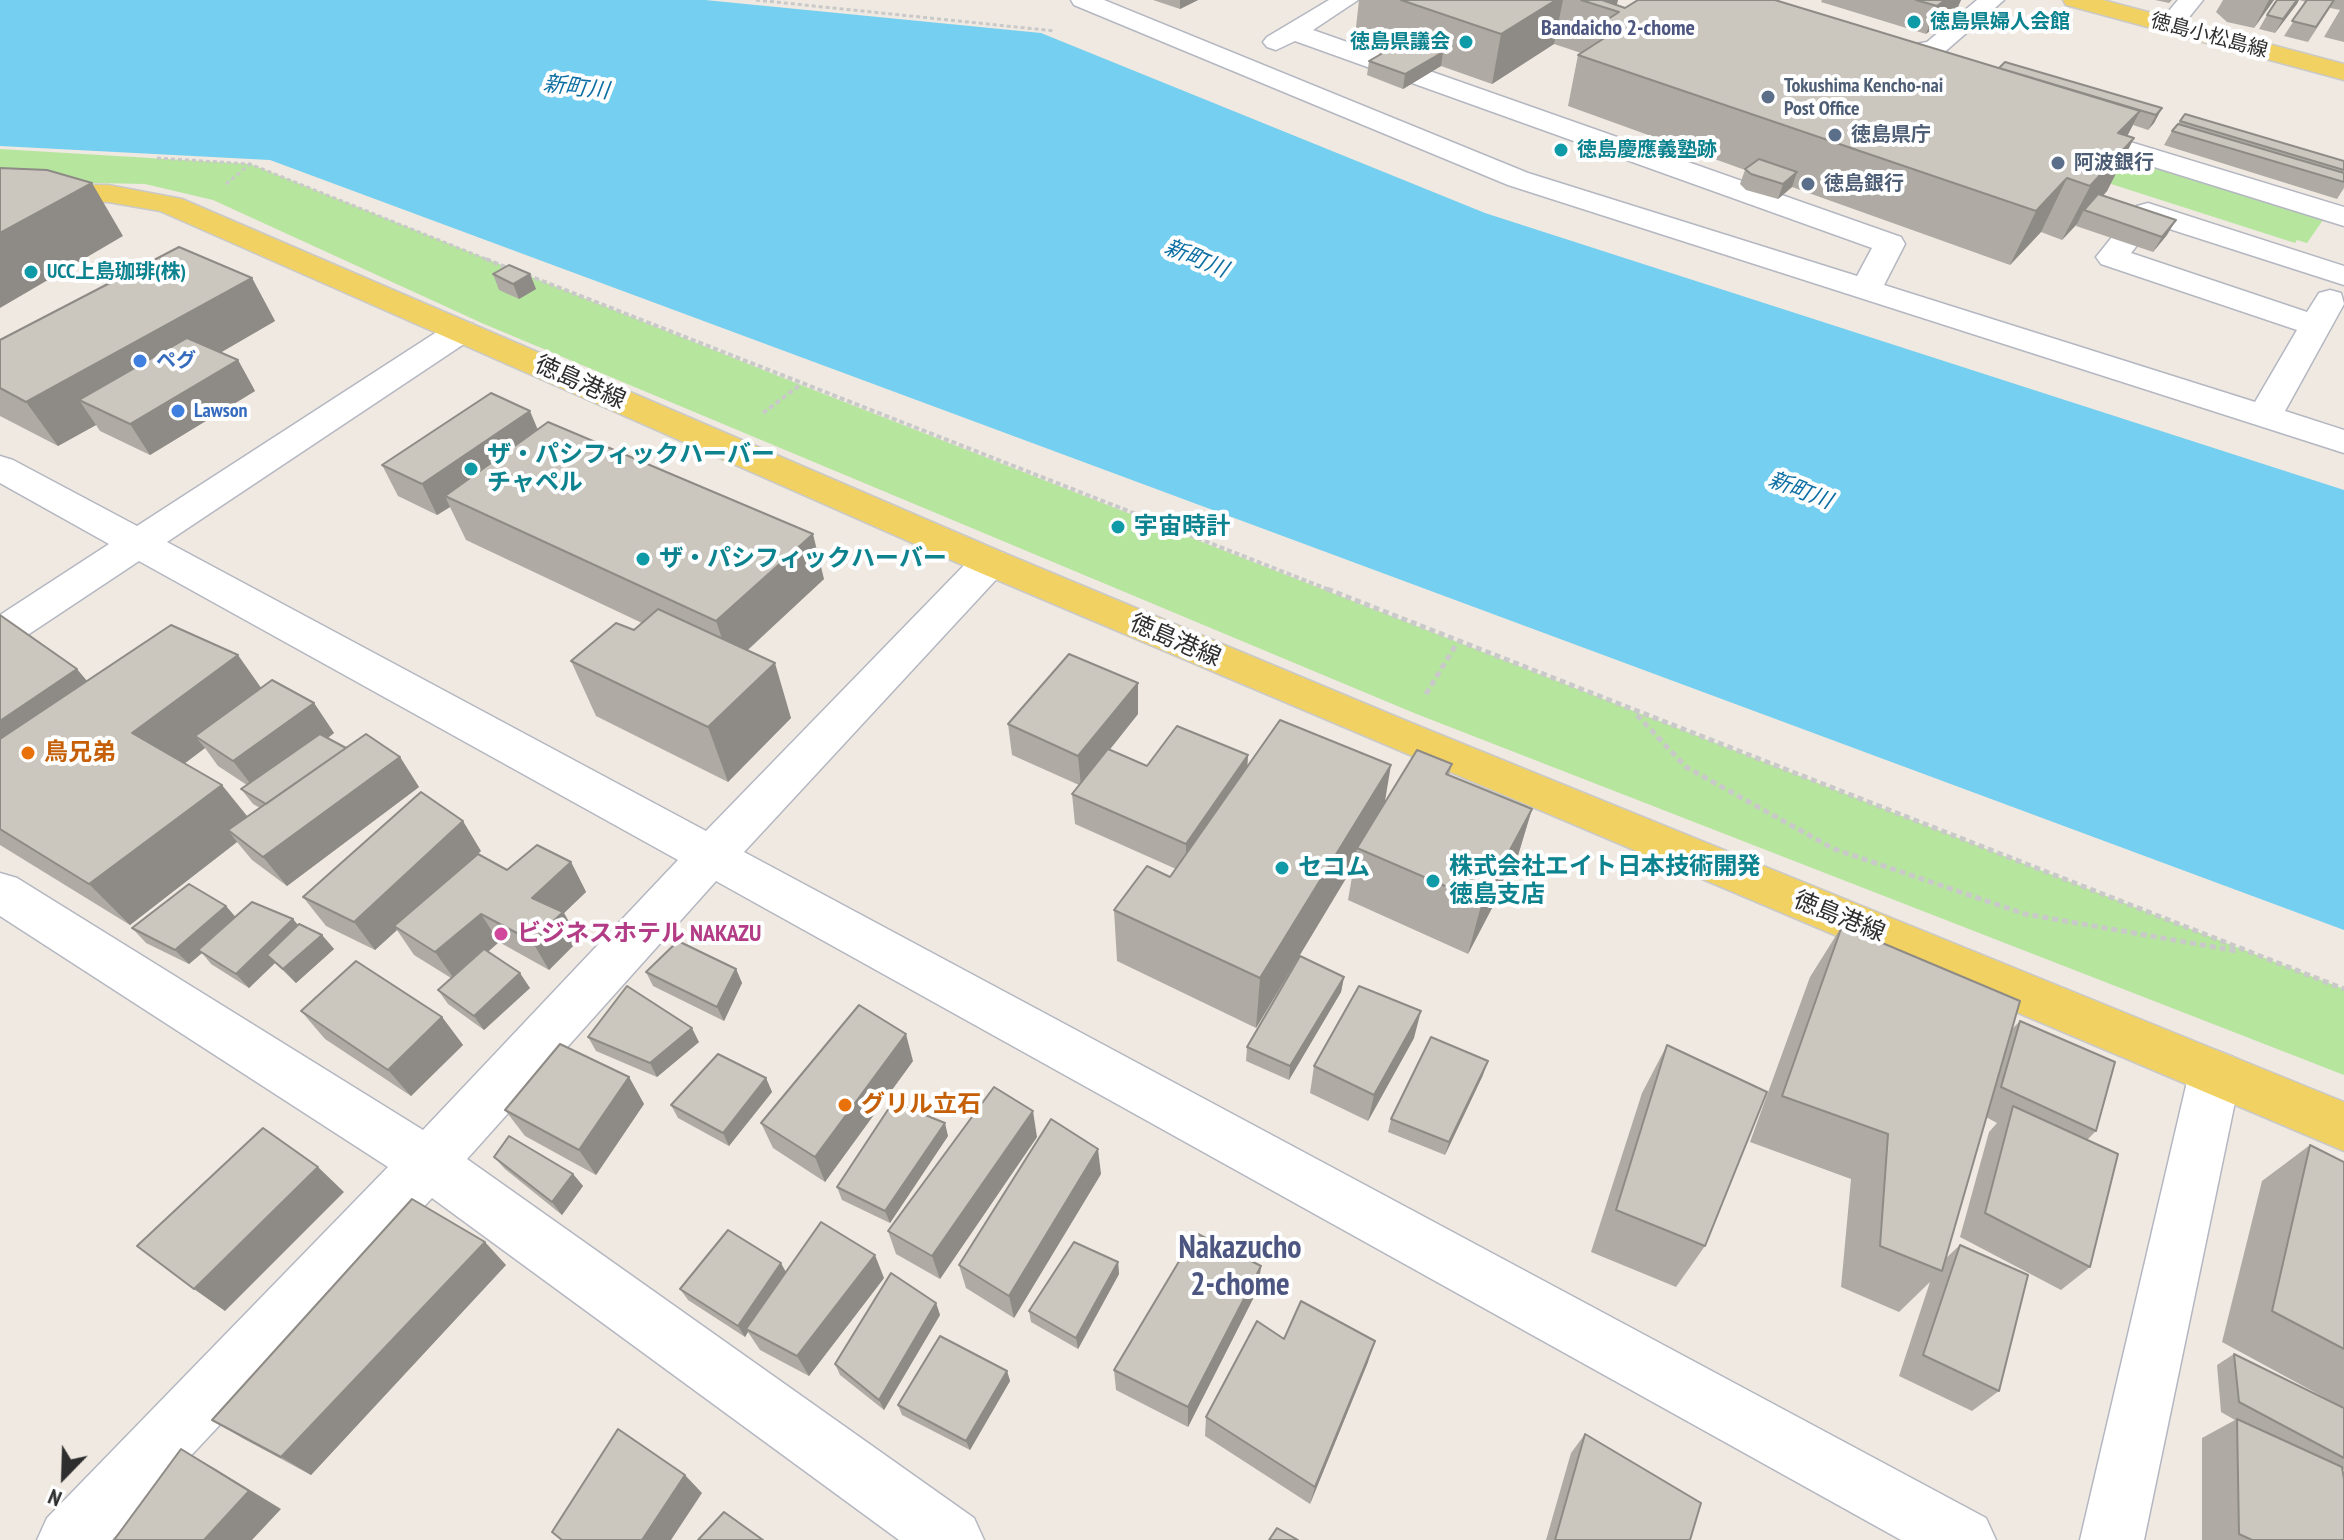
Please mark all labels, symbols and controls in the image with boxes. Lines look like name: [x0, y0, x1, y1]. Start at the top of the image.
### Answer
street label: 徳島小松島線: [2148, 9, 2270, 63]
place label: 徳島県婦人会館: [1930, 10, 2070, 34]
marker: 徳島県婦人会館: [1905, 13, 1923, 31]
district label: Bandaicho 2-chome: [1541, 16, 1695, 42]
place label: 徳島県議会: [1350, 30, 1450, 54]
marker: 徳島県議会: [1457, 33, 1475, 51]
water label: 新町川: [542, 71, 610, 105]
place label: Tokushima Kencho-nai Post Office: [1784, 74, 1943, 121]
marker: Tokushima Kencho-nai Post Office: [1759, 88, 1777, 106]
place label: 徳島県庁: [1851, 123, 1931, 147]
marker: 徳島県庁: [1826, 126, 1844, 144]
place label: 徳島慶應義塾跡: [1577, 138, 1717, 162]
marker: 徳島慶應義塾跡: [1552, 141, 1570, 159]
place label: 阿波銀行: [2074, 151, 2154, 175]
marker: 阿波銀行: [2049, 154, 2067, 172]
place label: 徳島銀行: [1824, 172, 1904, 196]
marker: 徳島銀行: [1799, 175, 1817, 193]
water label: 新町川: [1160, 234, 1232, 284]
place label: UCC上島珈琲(株): [47, 260, 186, 284]
marker: UCC上島珈琲(株): [22, 263, 40, 281]
place label: ペグ: [156, 349, 196, 373]
street label: 徳島港線: [530, 350, 630, 416]
marker: ペグ: [131, 352, 149, 370]
place label: Lawson: [194, 399, 248, 423]
marker: Lawson: [169, 402, 187, 420]
place label: ザ・パシフィックハーバー チャペル: [487, 441, 775, 497]
marker: ザ・パシフィックハーバー チャペル: [462, 460, 480, 478]
water label: 新町川: [1764, 467, 1836, 515]
place label: 宇宙時計: [1134, 513, 1230, 541]
marker: 宇宙時計: [1109, 518, 1127, 536]
place label: ザ・パシフィックハーバー: [659, 545, 947, 573]
marker: ザ・パシフィックハーバー: [634, 550, 652, 568]
street label: 徳島港線: [1125, 609, 1225, 673]
place label: 鳥兄弟: [44, 739, 116, 767]
marker: 鳥兄弟: [19, 744, 37, 762]
place label: 株式会社エイト日本技術開発 徳島支店: [1449, 853, 1761, 909]
place label: セコム: [1298, 854, 1370, 882]
marker: セコム: [1273, 859, 1291, 877]
marker: 株式会社エイト日本技術開発 徳島支店: [1424, 872, 1442, 890]
street label: 徳島港線: [1789, 886, 1889, 948]
place label: ビジネスホテル NAKAZU: [517, 920, 761, 948]
marker: ビジネスホテル NAKAZU: [492, 925, 510, 943]
place label: グリル立石: [861, 1091, 981, 1119]
marker: グリル立石: [836, 1096, 854, 1114]
district label: Nakazucho 2-chome: [1178, 1230, 1302, 1305]
north arrow: [24, 1436, 104, 1516]
text: N: [44, 1483, 66, 1513]

